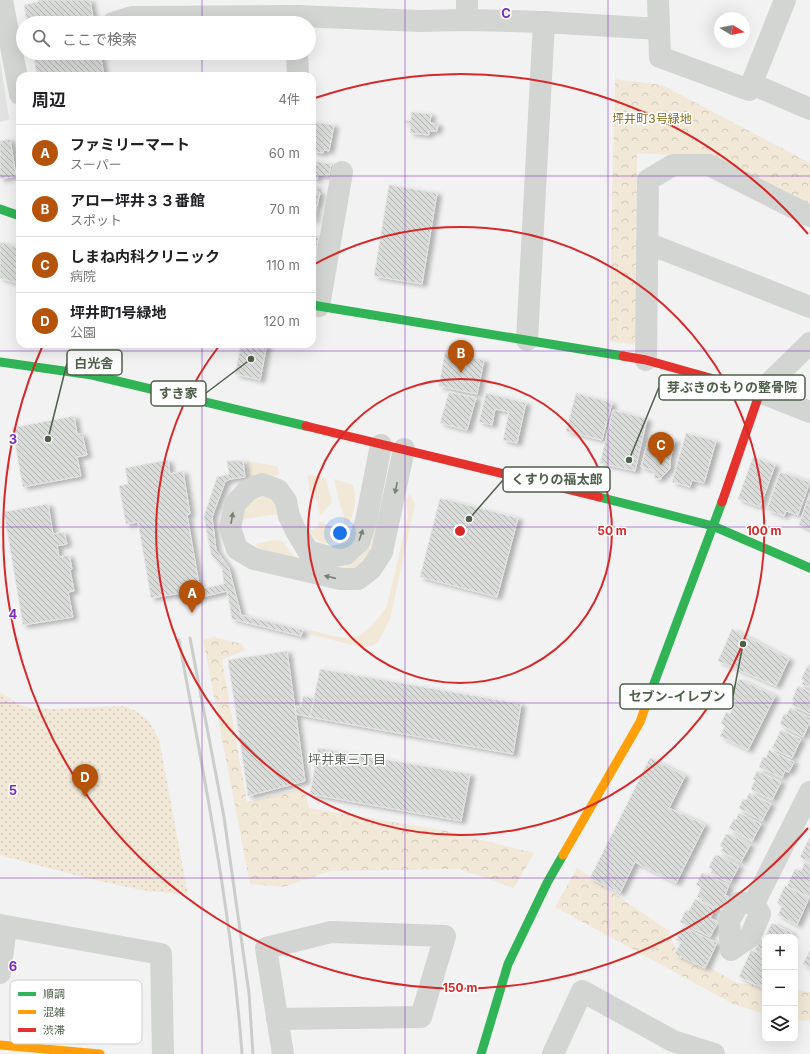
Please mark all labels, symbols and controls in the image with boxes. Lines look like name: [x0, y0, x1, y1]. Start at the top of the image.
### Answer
text: C: [501, 5, 511, 21]
north arrow: [714, 12, 750, 48]
search box: [16, 16, 316, 60]
icon: search: [30, 27, 52, 49]
text: ここで検索: [62, 30, 137, 49]
text: 周辺: [32, 90, 66, 110]
text: 4件: [279, 91, 300, 107]
park label: 坪井町3号緑地: [612, 111, 692, 126]
text: ファミリーマート: [70, 135, 190, 154]
text: A: [40, 145, 50, 161]
text: 60 m: [269, 145, 300, 161]
text: スーパー: [70, 156, 122, 172]
text: アロー坪井３３番館: [70, 191, 205, 210]
text: B: [41, 201, 49, 217]
text: 70 m: [270, 201, 300, 217]
text: スポット: [70, 212, 122, 228]
text: しまね内科クリニック: [70, 247, 220, 266]
text: C: [40, 257, 50, 273]
text: 110 m: [266, 257, 300, 273]
text: 病院: [70, 268, 96, 284]
text: 坪井町1号緑地: [70, 303, 166, 322]
text: D: [40, 313, 50, 329]
text: 120 m: [264, 313, 300, 329]
text: 公園: [70, 324, 96, 340]
pin: B: [448, 340, 474, 373]
callout: 白光舎: [67, 350, 122, 375]
text: 白光舎: [74, 355, 114, 371]
callout: 芽ぶきのもりの整骨院: [659, 375, 805, 400]
text: 芽ぶきのもりの整骨院: [667, 379, 797, 395]
callout: すき家: [151, 381, 206, 406]
text: すき家: [158, 385, 198, 401]
text: 3: [9, 431, 17, 447]
pin: C: [648, 432, 674, 465]
callout: くすりの福太郎: [503, 467, 610, 492]
text: くすりの福太郎: [511, 471, 603, 487]
one-way arrow: [392, 481, 398, 494]
one-way arrow: [229, 512, 235, 524]
your location: [330, 523, 350, 543]
text: 50 m: [597, 523, 627, 538]
text: 100 m: [746, 523, 782, 538]
centre of rings: [453, 524, 467, 538]
one-way arrow: [359, 528, 365, 540]
one-way arrow: [324, 573, 337, 579]
pin: A: [179, 580, 205, 613]
text: 4: [9, 606, 18, 622]
callout: セブン-イレブン: [620, 684, 733, 709]
text: セブン-イレブン: [628, 688, 726, 704]
district label: 坪井東三丁目: [308, 751, 386, 767]
pin: D: [72, 764, 98, 797]
text: 5: [9, 782, 17, 798]
map controls: [762, 934, 798, 1042]
button: +: [762, 934, 798, 970]
text: 6: [9, 958, 17, 974]
button: −: [762, 970, 798, 1006]
legend: [10, 980, 142, 1044]
text: 150 m: [443, 980, 477, 995]
text: 順調: [43, 987, 65, 1001]
text: 混雑: [43, 1005, 65, 1019]
button: layers: [762, 1006, 798, 1042]
text: 渋滞: [43, 1023, 65, 1037]

